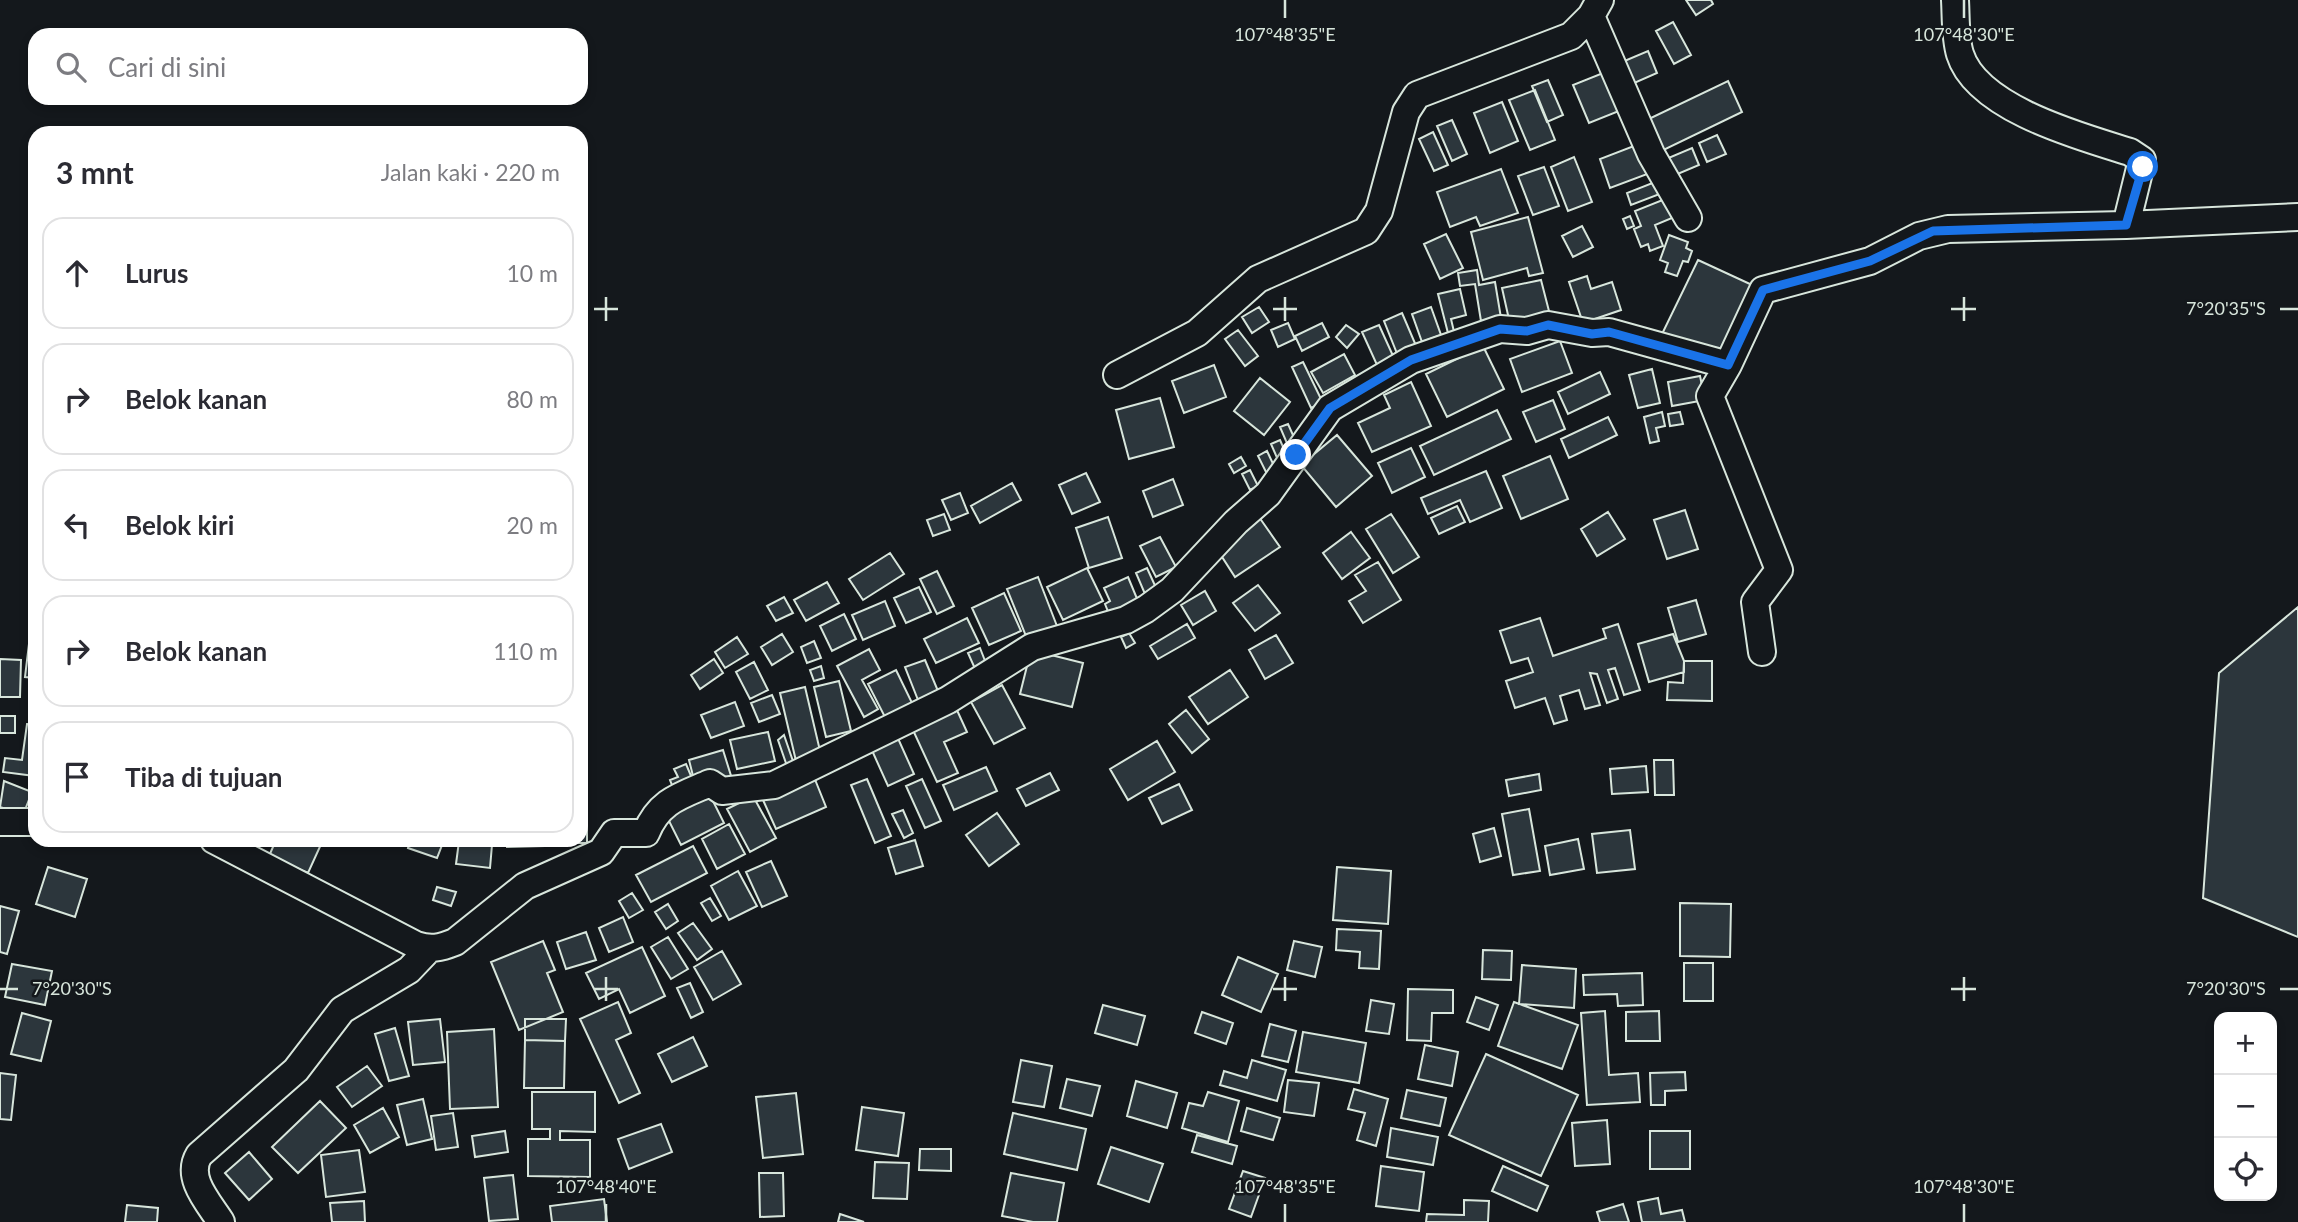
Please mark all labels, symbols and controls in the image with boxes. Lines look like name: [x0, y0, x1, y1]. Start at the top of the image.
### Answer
text: 107°48'35"E: [1234, 23, 1336, 45]
text: 107°48'30"E: [1913, 23, 2015, 45]
search box: [28, 28, 588, 105]
icon: search: [52, 48, 90, 86]
text: Cari di sini: [108, 51, 226, 83]
route start: [2127, 151, 2158, 182]
text: 3 mnt: [56, 154, 134, 190]
text: Jalan kaki · 220 m: [381, 158, 560, 186]
icon: ahead: [58, 254, 96, 292]
text: Lurus: [125, 257, 188, 289]
text: 10 m: [507, 259, 558, 287]
text: 7°20'35"S: [2186, 297, 2266, 319]
icon: right: [58, 380, 96, 418]
text: Belok kanan: [125, 383, 267, 415]
text: 80 m: [507, 385, 558, 413]
route end: [1280, 439, 1311, 470]
icon: left: [58, 506, 96, 544]
text: Belok kiri: [125, 509, 234, 541]
text: 20 m: [507, 511, 558, 539]
icon: right: [58, 632, 96, 670]
text: Belok kanan: [125, 635, 267, 667]
text: 110 m: [493, 637, 558, 665]
icon: arrive: [58, 758, 96, 796]
text: Tiba di tujuan: [125, 761, 283, 793]
text: 7°20'30"S: [32, 977, 112, 999]
text: 7°20'30"S: [2186, 977, 2266, 999]
map controls: [2214, 1012, 2277, 1201]
button: +: [2214, 1012, 2277, 1075]
button: −: [2214, 1075, 2277, 1138]
button: locate: [2214, 1138, 2277, 1201]
text: 107°48'40"E: [555, 1175, 657, 1197]
text: 107°48'35"E: [1234, 1175, 1336, 1197]
text: 107°48'30"E: [1913, 1175, 2015, 1197]

